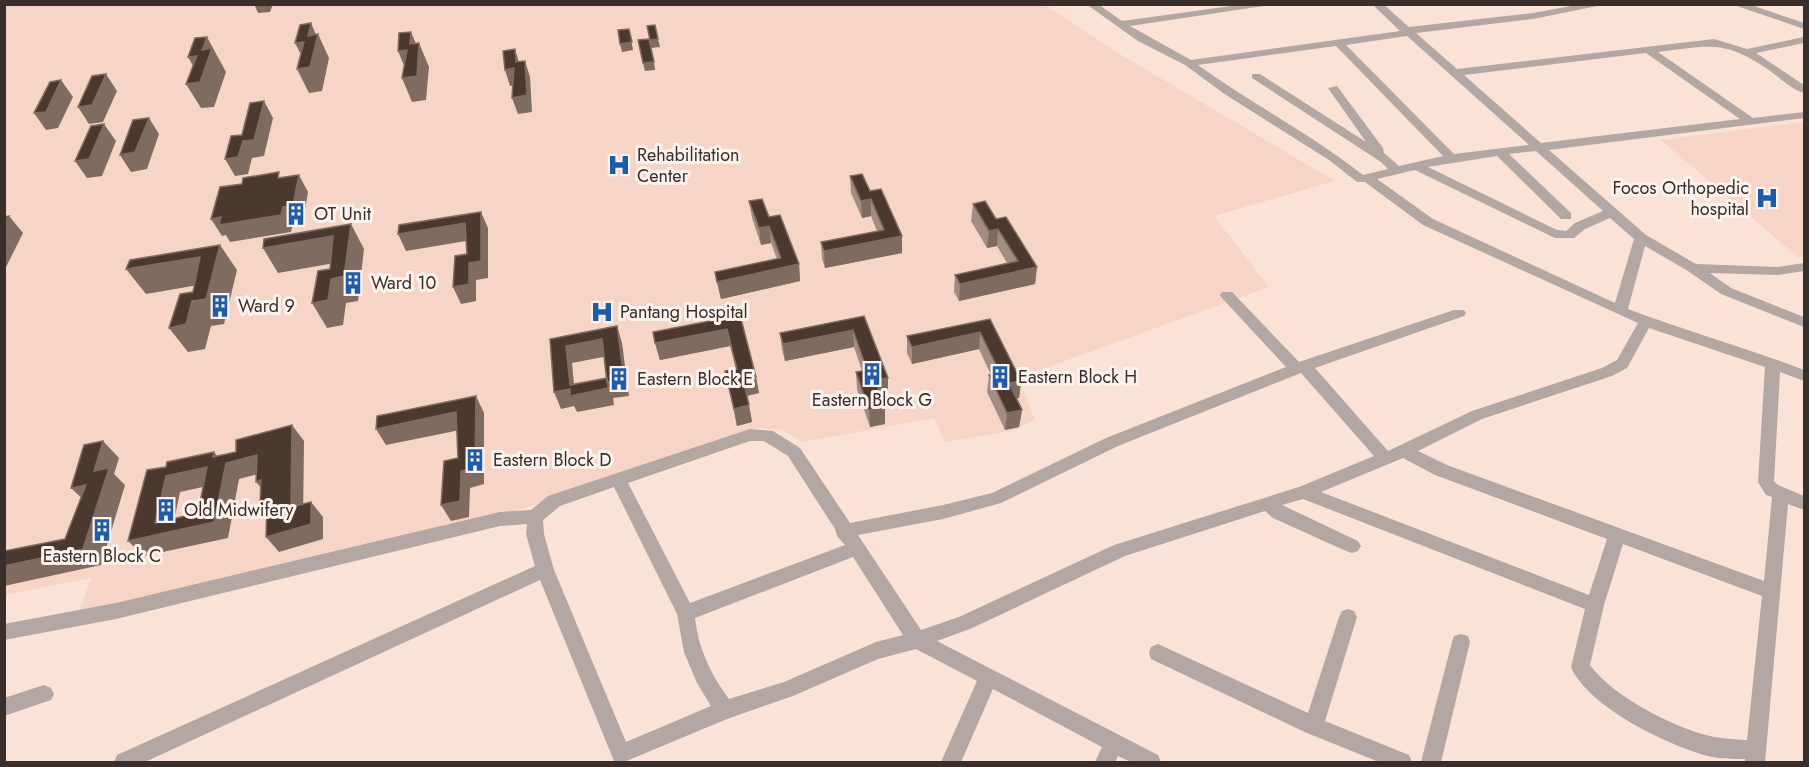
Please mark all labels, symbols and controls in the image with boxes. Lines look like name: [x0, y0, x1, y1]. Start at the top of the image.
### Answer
place label: Rehabilitation Center: [637, 142, 739, 189]
hospital icon: Rehabilitation Center: [606, 152, 632, 178]
place label: Focos Orthopedic hospital: [1613, 175, 1749, 222]
hospital icon: Focos Orthopedic hospital: [1754, 185, 1780, 211]
building icon: OT Unit: [283, 201, 309, 227]
place label: OT Unit: [314, 201, 372, 227]
building icon: Ward 10: [340, 270, 366, 296]
place label: Ward 10: [371, 270, 437, 296]
building icon: Ward 9: [207, 293, 233, 319]
place label: Ward 9: [238, 293, 295, 319]
hospital icon: Pantang Hospital: [589, 299, 615, 325]
place label: Pantang Hospital: [620, 299, 748, 325]
building icon: Eastern Block G: [859, 361, 885, 387]
building icon: Eastern Block H: [987, 364, 1013, 390]
place label: Eastern Block H: [1018, 364, 1137, 390]
building icon: Eastern Block E: [606, 366, 632, 392]
place label: Eastern Block E: [637, 366, 753, 392]
place label: Eastern Block G: [812, 387, 932, 413]
building icon: Eastern Block D: [462, 447, 488, 473]
place label: Eastern Block D: [493, 447, 612, 473]
building icon: Old Midwifery: [153, 497, 179, 523]
place label: Old Midwifery: [184, 497, 294, 523]
building icon: Eastern Block C: [89, 517, 115, 543]
place label: Eastern Block C: [43, 543, 161, 569]

